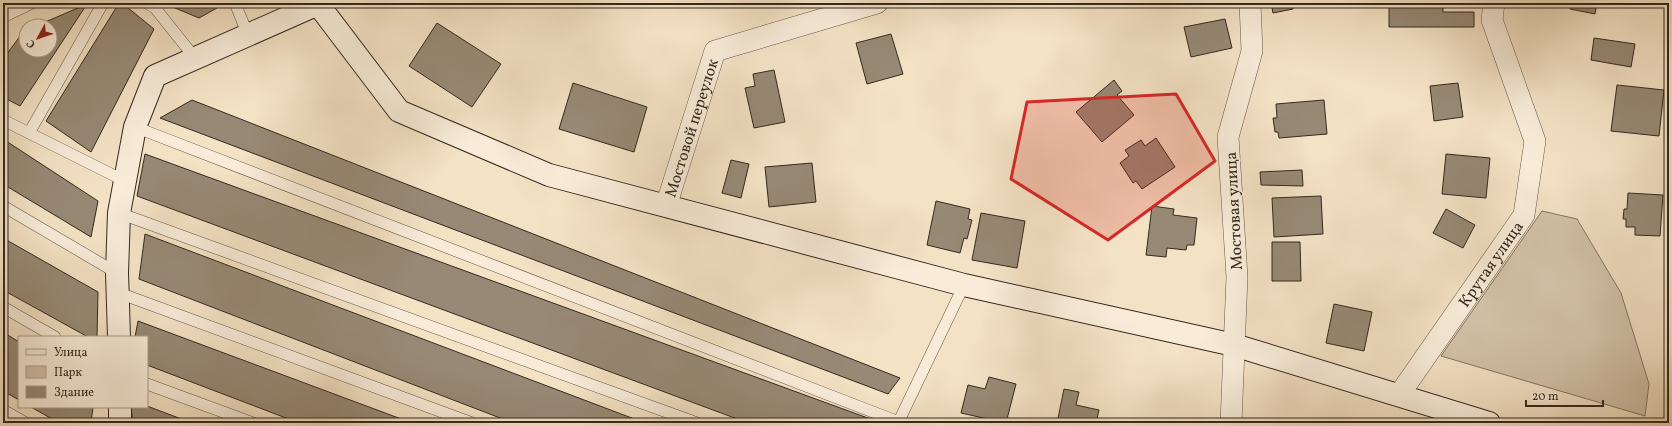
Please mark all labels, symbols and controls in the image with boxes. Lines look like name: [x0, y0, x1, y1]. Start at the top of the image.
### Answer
north arrow: [18, 18, 58, 58]
text: С: [23, 36, 40, 51]
street label: Мостовой переулок: [660, 56, 725, 200]
street label: Мостовая улица: [1221, 151, 1249, 271]
street label: Крутая улица: [1454, 217, 1530, 312]
legend: [18, 336, 148, 408]
text: Улица: [54, 345, 87, 361]
text: Парк: [54, 365, 82, 381]
scale bar: [1526, 382, 1603, 408]
text: Здание: [54, 385, 94, 401]
text: 20 m: [1532, 389, 1559, 405]

